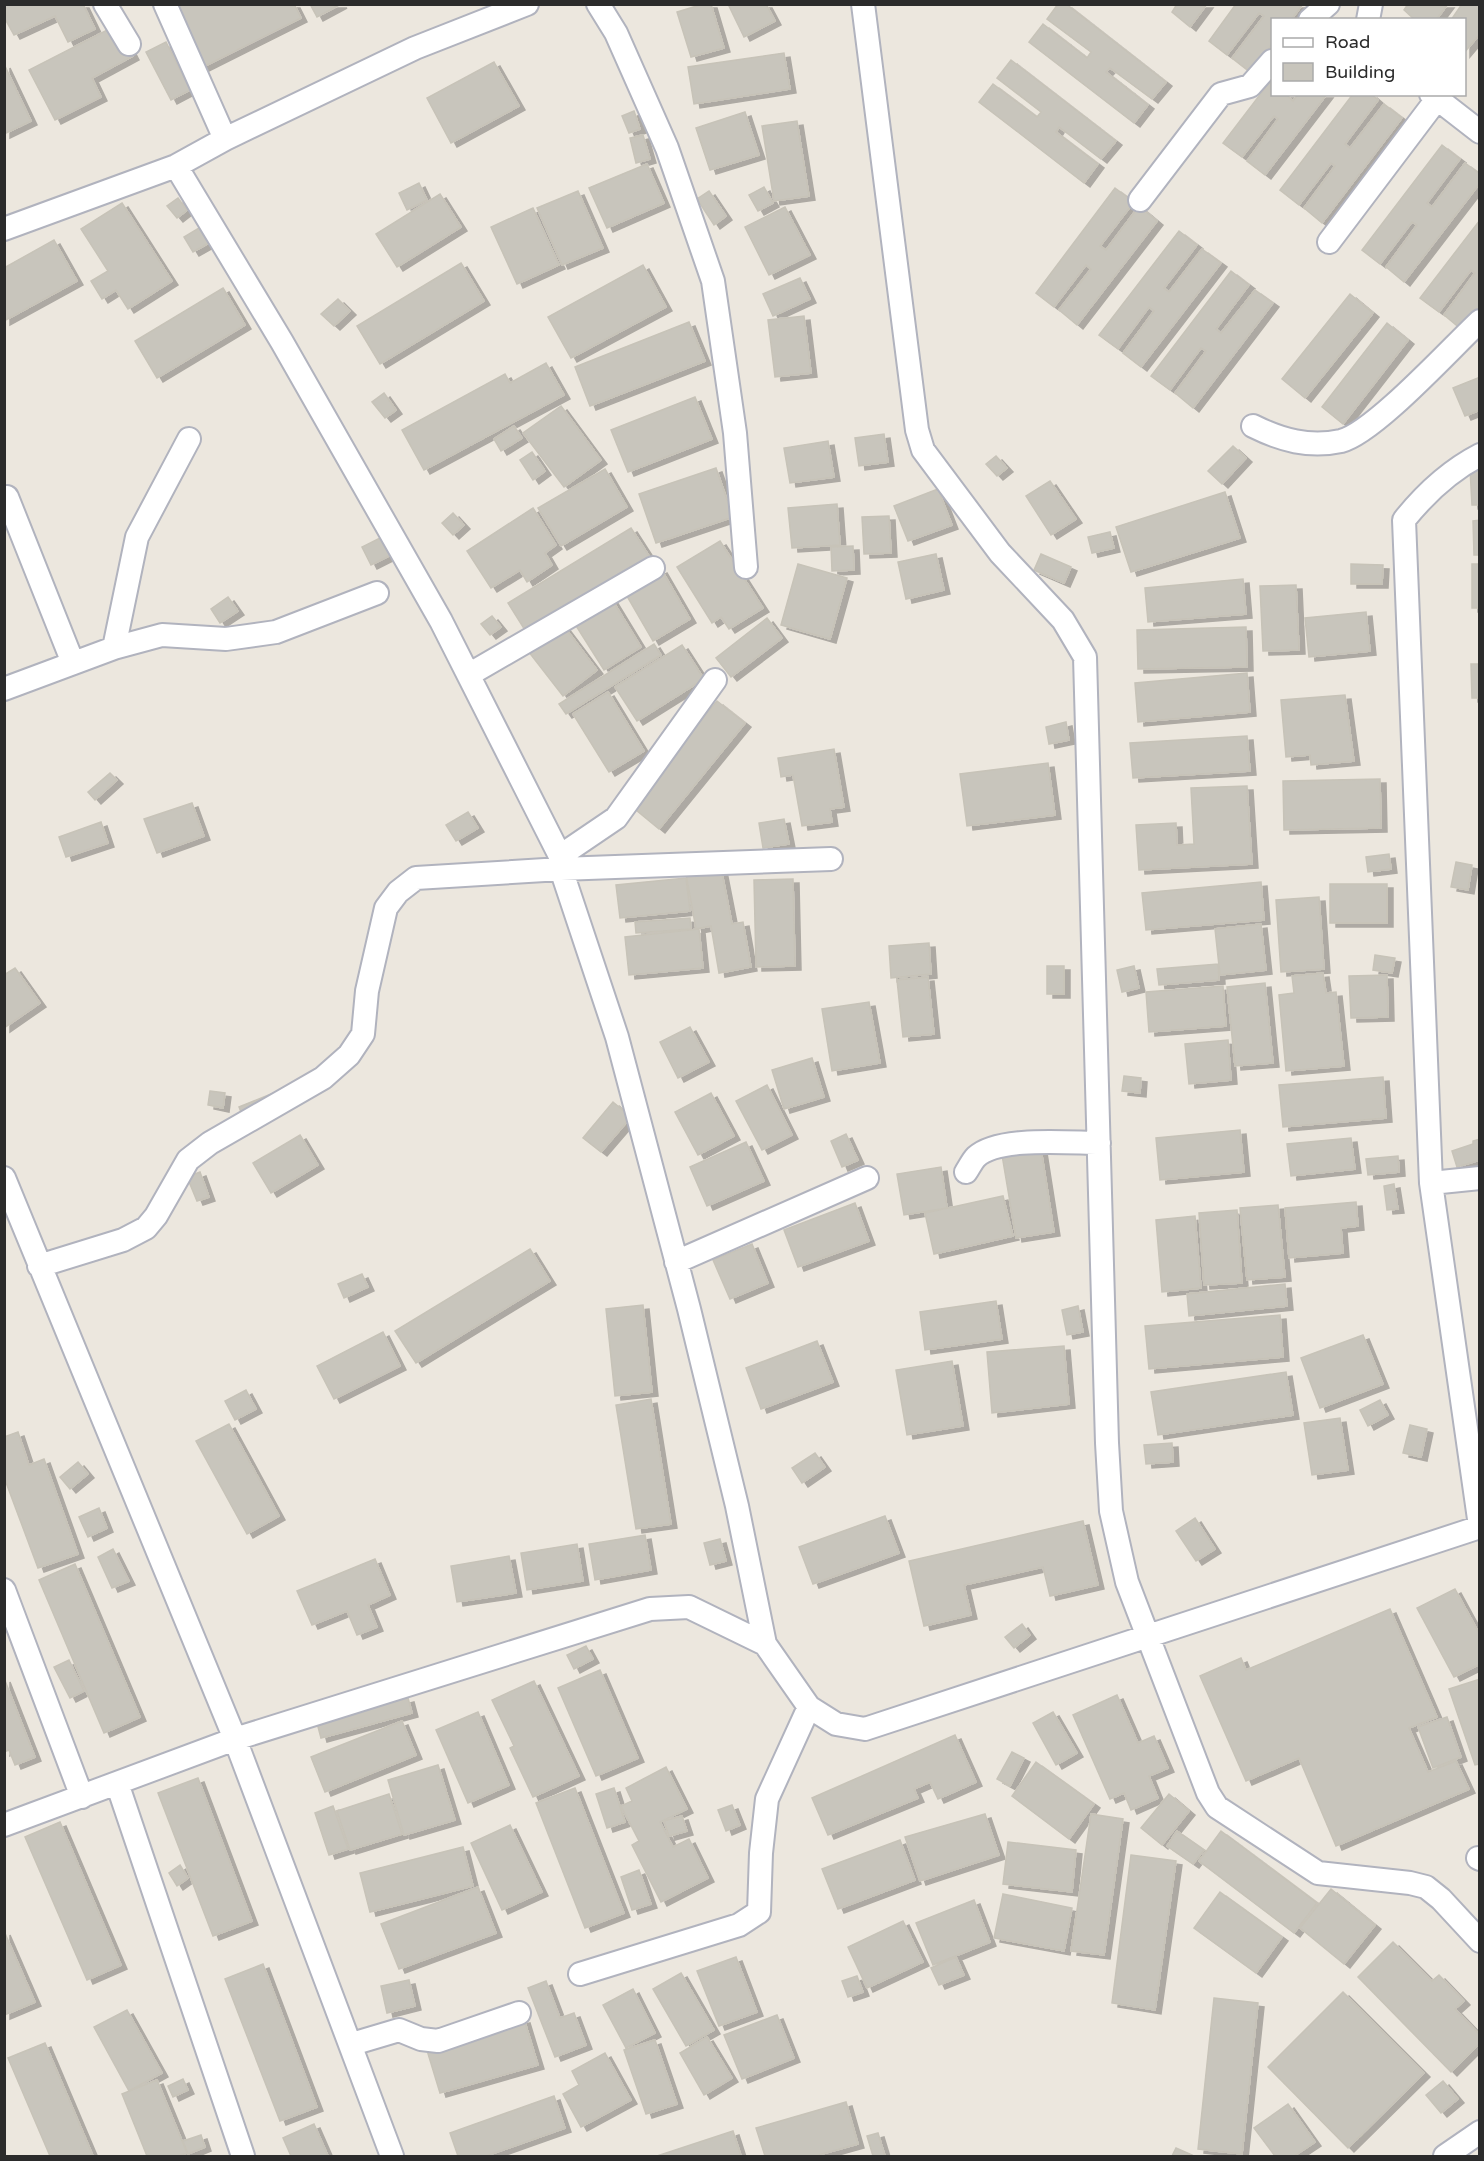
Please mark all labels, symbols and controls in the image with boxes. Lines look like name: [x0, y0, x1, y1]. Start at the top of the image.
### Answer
legend: [1271, 18, 1466, 96]
text: Road: [1325, 31, 1370, 53]
text: Building: [1325, 61, 1395, 83]

